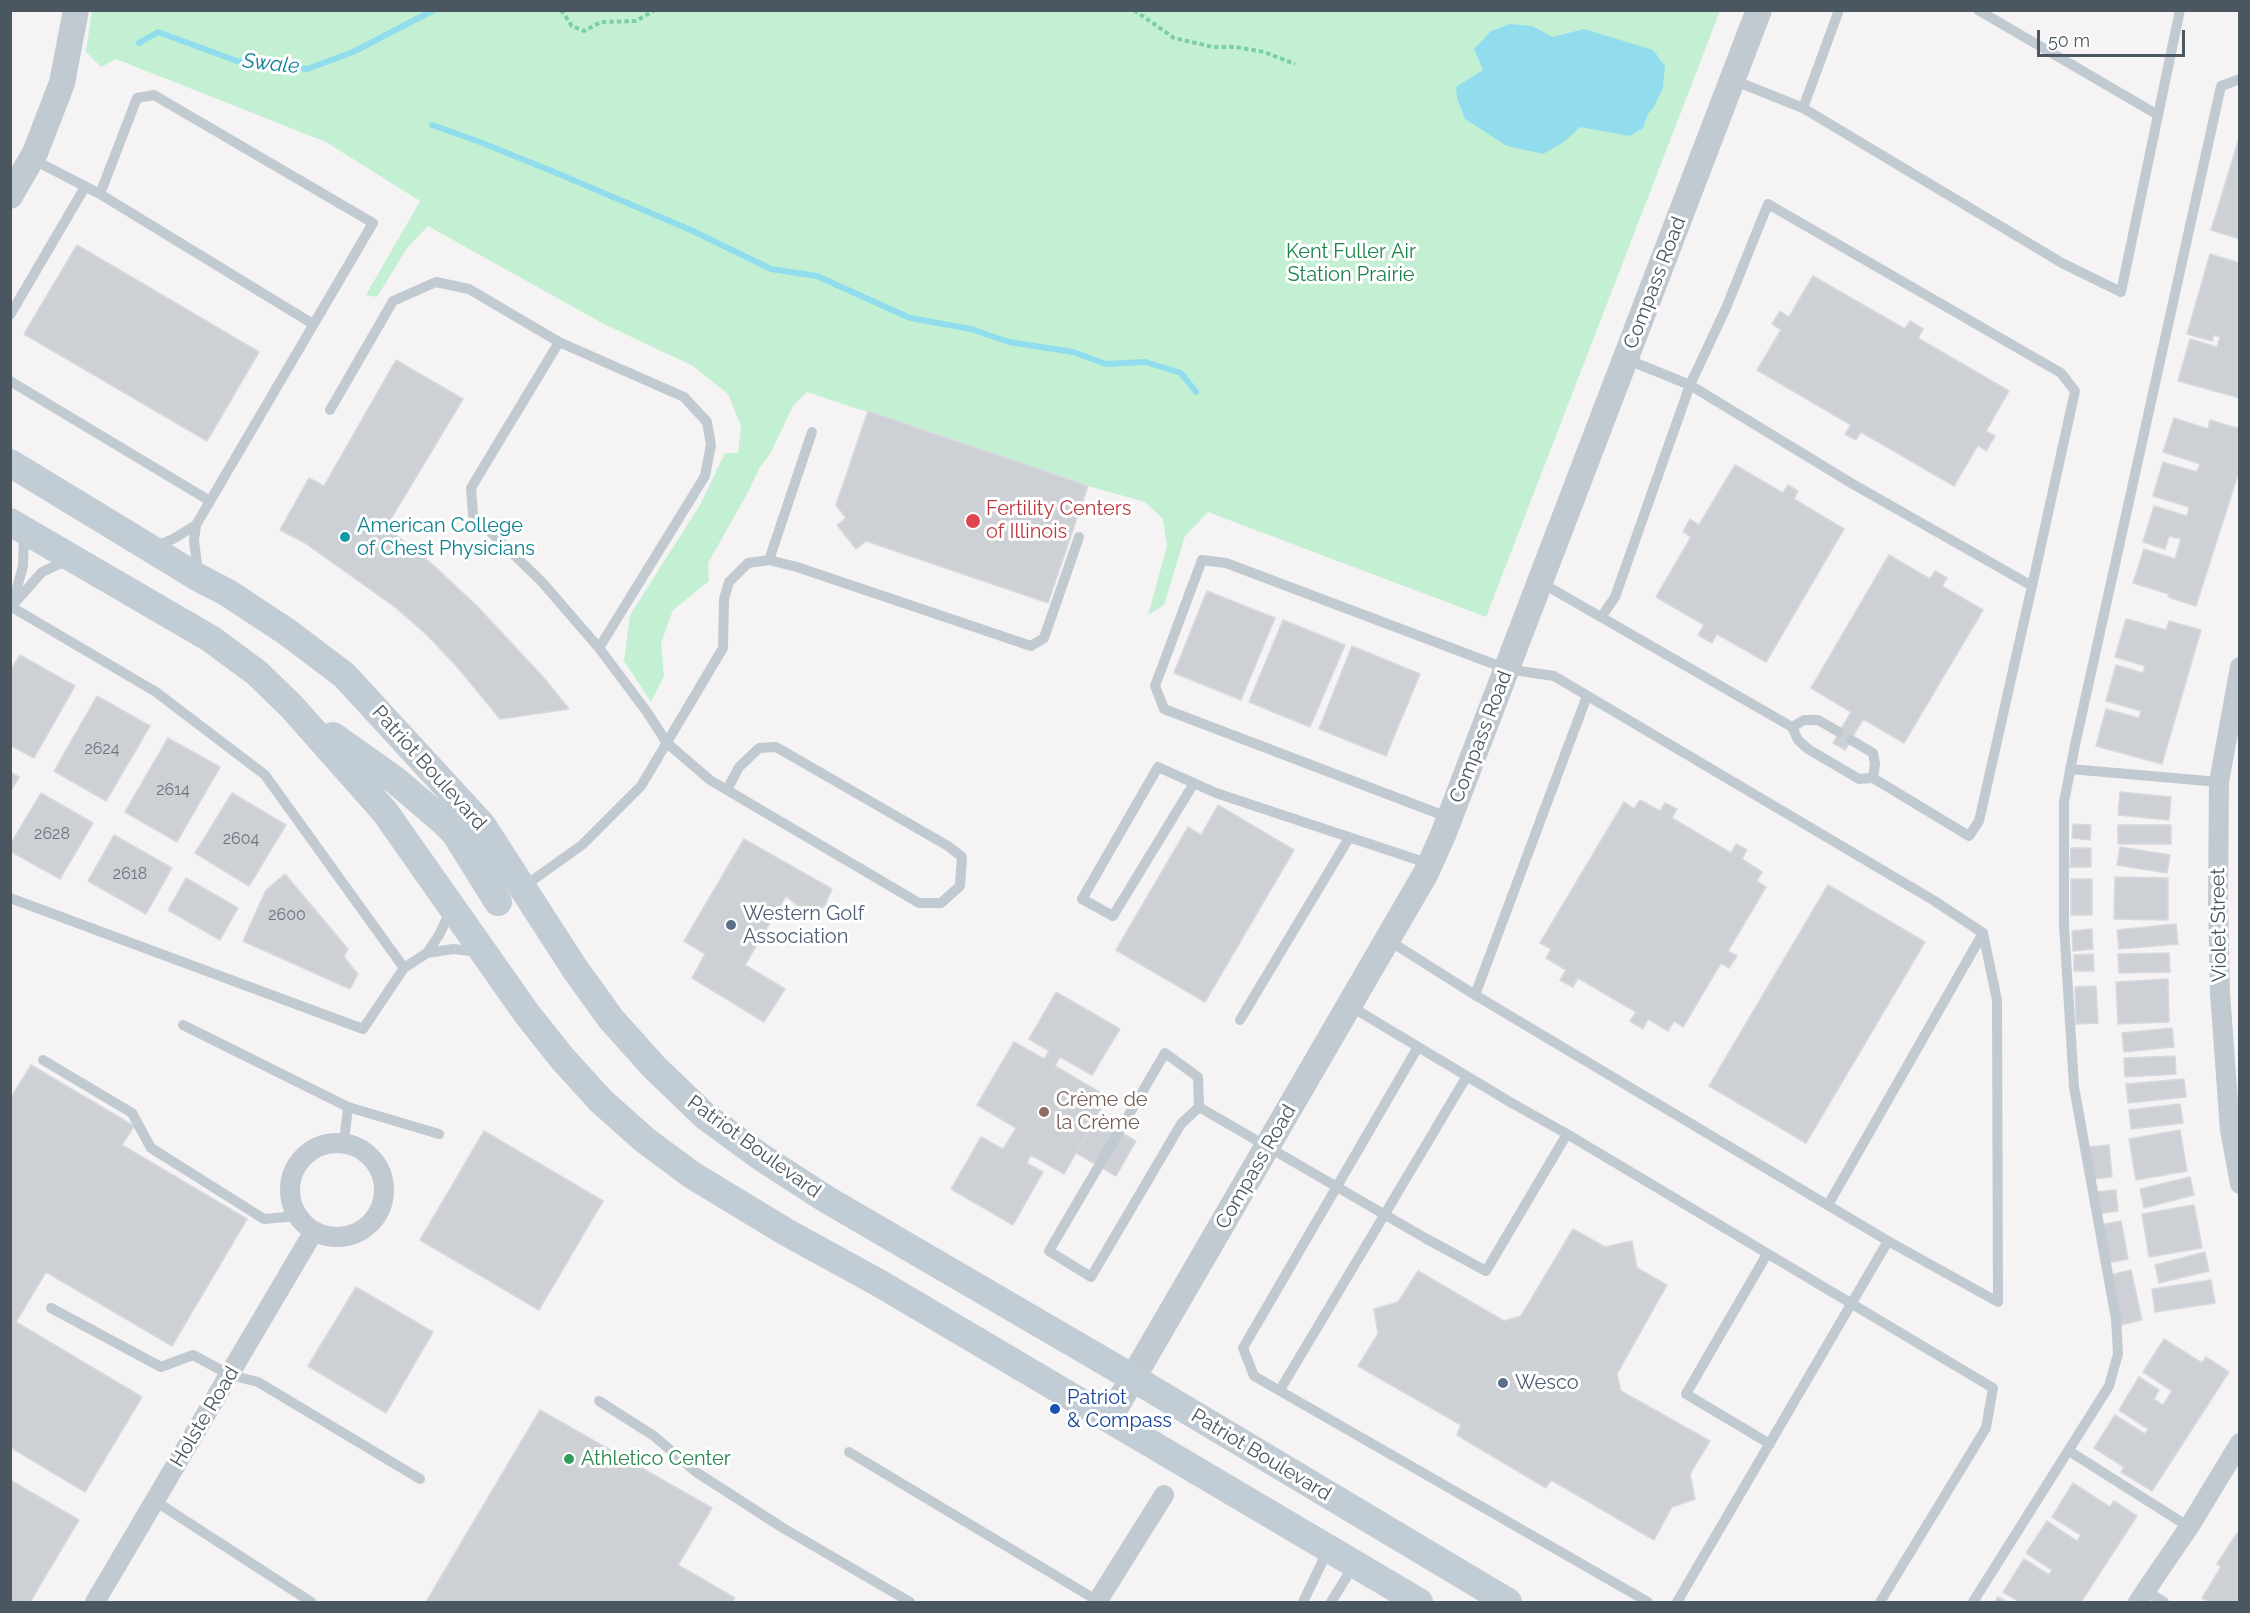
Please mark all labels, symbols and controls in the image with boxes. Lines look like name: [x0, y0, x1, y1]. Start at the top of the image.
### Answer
scale bar: [2040, 18, 2188, 56]
text: 50 m: [2048, 30, 2090, 51]
water label: Swale: [241, 48, 301, 80]
street label: Compass Road: [1619, 214, 1691, 352]
park label: Kent Fuller Air Station Prairie: [1286, 240, 1416, 287]
place label: Fertility Centers of Illinois: [986, 497, 1131, 544]
marker: Fertility Centers of Illinois: [964, 512, 982, 530]
place label: American College of Chest Physicians: [357, 514, 535, 561]
marker: American College of Chest Physicians: [338, 530, 352, 544]
street label: Compass Road: [1445, 668, 1517, 806]
street label: Patriot Boulevard: [367, 701, 491, 835]
house number: 2624: [84, 739, 120, 759]
house number: 2614: [156, 780, 190, 800]
house number: 2628: [34, 824, 70, 844]
house number: 2604: [223, 829, 259, 849]
house number: 2618: [113, 864, 147, 884]
street label: Violet Street: [2206, 868, 2232, 982]
place label: Western Golf Association: [743, 902, 864, 949]
house number: 2600: [268, 905, 306, 925]
marker: Western Golf Association: [724, 918, 738, 932]
place label: Crème de la Crème: [1056, 1088, 1148, 1135]
street label: Patriot Boulevard: [683, 1090, 825, 1204]
street label: Compass Road: [1211, 1101, 1301, 1233]
marker: Crème de la Crème: [1037, 1105, 1051, 1119]
street label: Holste Road: [166, 1362, 244, 1472]
place label: Wesco: [1515, 1371, 1579, 1395]
marker: Wesco: [1496, 1376, 1510, 1390]
place label: Patriot & Compass: [1067, 1386, 1172, 1433]
marker: Patriot & Compass: [1048, 1402, 1062, 1416]
street label: Patriot Boulevard: [1187, 1404, 1335, 1506]
place label: Athletico Center: [581, 1447, 731, 1471]
marker: Athletico Center: [562, 1452, 576, 1466]

